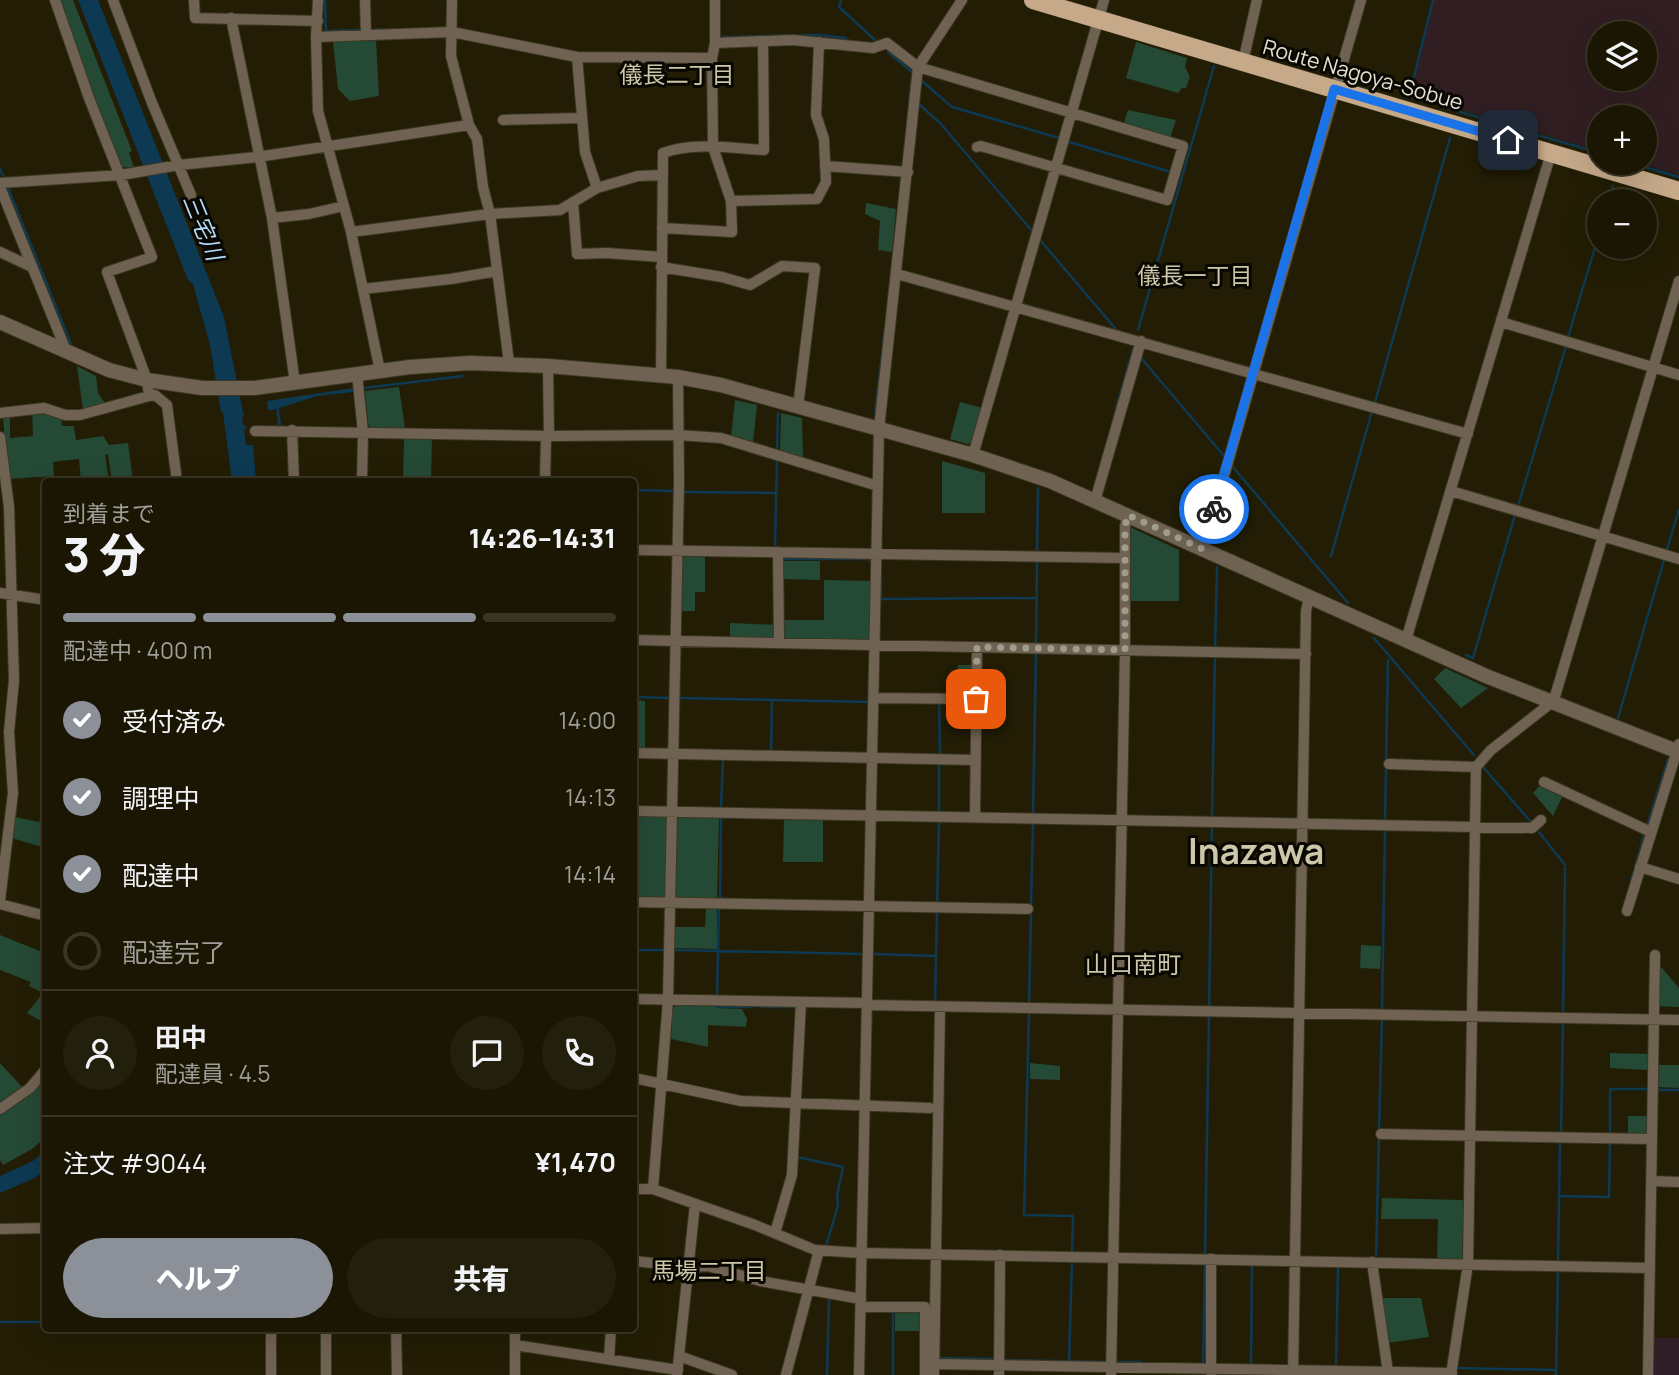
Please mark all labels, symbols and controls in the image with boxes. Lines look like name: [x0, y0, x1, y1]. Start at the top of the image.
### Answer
map controls: [1587, 21, 1657, 259]
button: layers: [1587, 21, 1657, 91]
street label: Route Nagoya-Sobue: [1260, 32, 1466, 116]
district label: 儀長二丁目: [620, 58, 735, 90]
button: +: [1587, 105, 1657, 175]
pin: [1478, 110, 1538, 170]
icon: home: [1489, 121, 1527, 159]
water label: 三宅川: [176, 189, 233, 268]
button: −: [1587, 189, 1657, 259]
district label: 儀長一丁目: [1138, 259, 1253, 291]
courier: [1179, 474, 1249, 544]
icon: bike: [1195, 490, 1233, 528]
text: 到着まで: [63, 497, 155, 529]
text: 14:26–14:31: [469, 520, 616, 556]
text: 3 分: [63, 523, 145, 586]
text: 配達中 · 400 m: [63, 634, 212, 666]
pin: [946, 669, 1006, 729]
icon: bag: [957, 680, 995, 718]
icon: check: [63, 701, 101, 739]
text: 受付済み: [122, 703, 226, 739]
text: 14:00: [559, 704, 616, 736]
icon: check: [63, 778, 101, 816]
text: 調理中: [122, 780, 200, 816]
text: 14:13: [565, 781, 616, 813]
district label: Inazawa: [1188, 827, 1324, 875]
icon: check: [63, 855, 101, 893]
text: 配達中: [122, 857, 200, 893]
text: 14:14: [564, 858, 616, 890]
text: 配達完了: [122, 934, 226, 970]
district label: 山口南町: [1085, 947, 1181, 980]
button: person: [63, 1016, 137, 1090]
button: chat: [450, 1016, 524, 1090]
button: phone: [542, 1016, 616, 1090]
text: 田中: [155, 1019, 207, 1055]
text: 配達員 · 4.5: [155, 1057, 271, 1089]
text: ¥1,470: [535, 1144, 616, 1180]
text: 注文 #9044: [63, 1145, 207, 1181]
button: ヘルプ: [63, 1238, 333, 1318]
button: 共有: [347, 1238, 616, 1318]
district label: 馬場二丁目: [652, 1254, 767, 1286]

